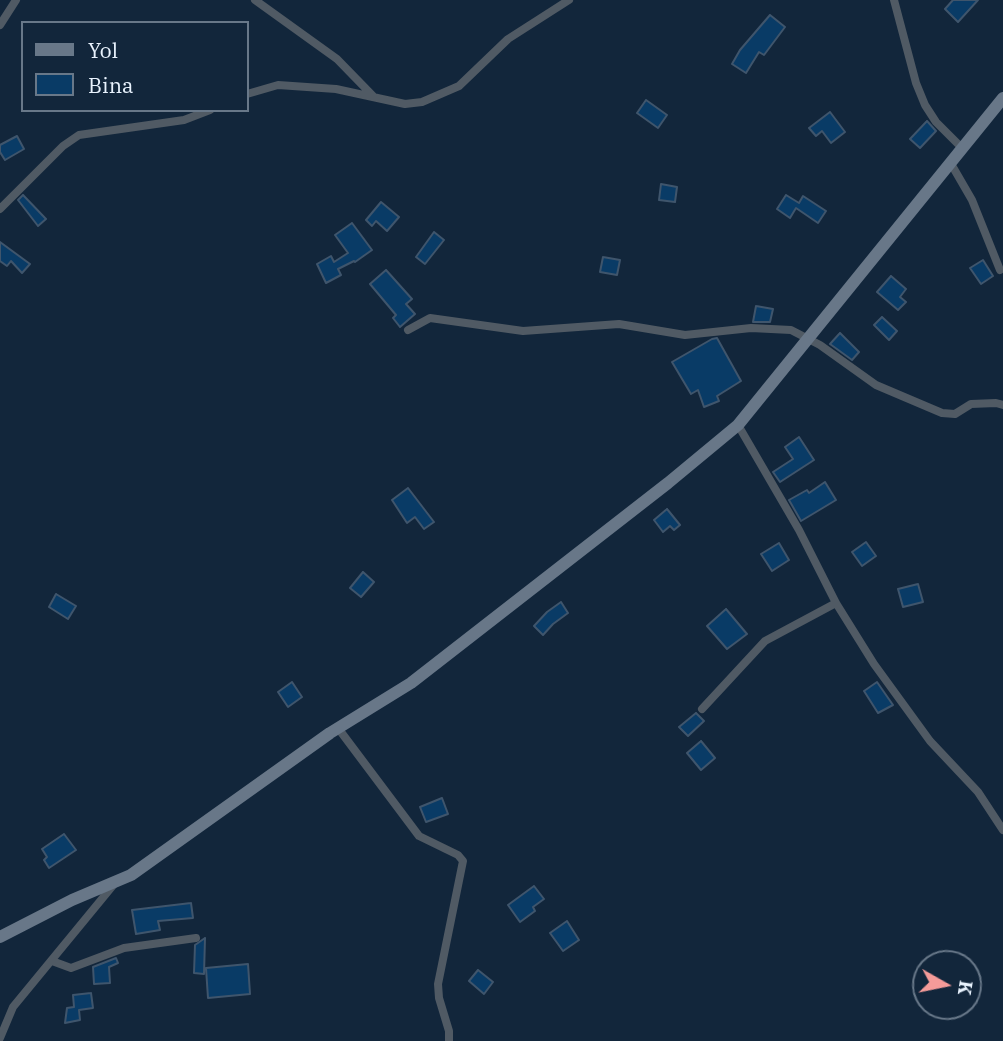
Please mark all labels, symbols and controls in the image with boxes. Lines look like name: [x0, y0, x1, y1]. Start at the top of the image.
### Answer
legend: [21, 21, 248, 112]
text: Yol: [88, 36, 118, 64]
text: Bina: [88, 71, 134, 99]
north arrow: [912, 950, 982, 1020]
text: K: [953, 979, 979, 997]

